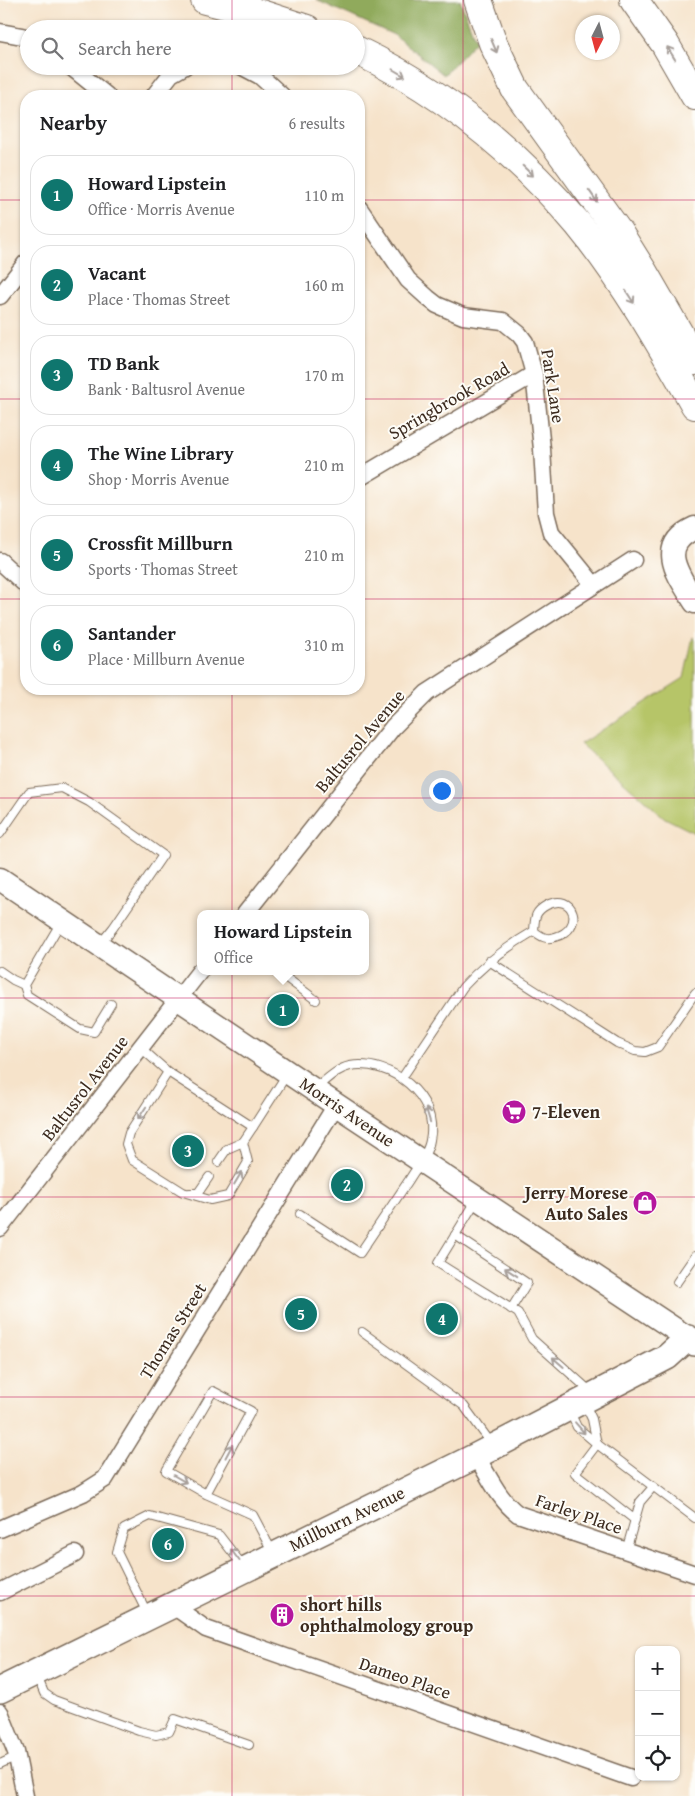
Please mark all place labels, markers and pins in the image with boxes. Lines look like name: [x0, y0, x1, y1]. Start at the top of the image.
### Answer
pin: 1: [267, 991, 299, 1029]
place label: 7-Eleven: [532, 1098, 601, 1125]
supermarket icon: 7-Eleven: [501, 1099, 527, 1125]
pin: 3: [172, 1132, 204, 1170]
pin: 2: [331, 1166, 363, 1204]
place label: Jerry Morese Auto Sales: [522, 1179, 628, 1227]
shop icon: Jerry Morese Auto Sales: [632, 1190, 658, 1216]
pin: 5: [285, 1295, 317, 1333]
pin: 4: [426, 1300, 458, 1338]
pin: 6: [152, 1525, 184, 1563]
place label: short hills ophthalmology group: [300, 1591, 473, 1639]
building icon: short hills ophthalmology group: [269, 1602, 295, 1628]

